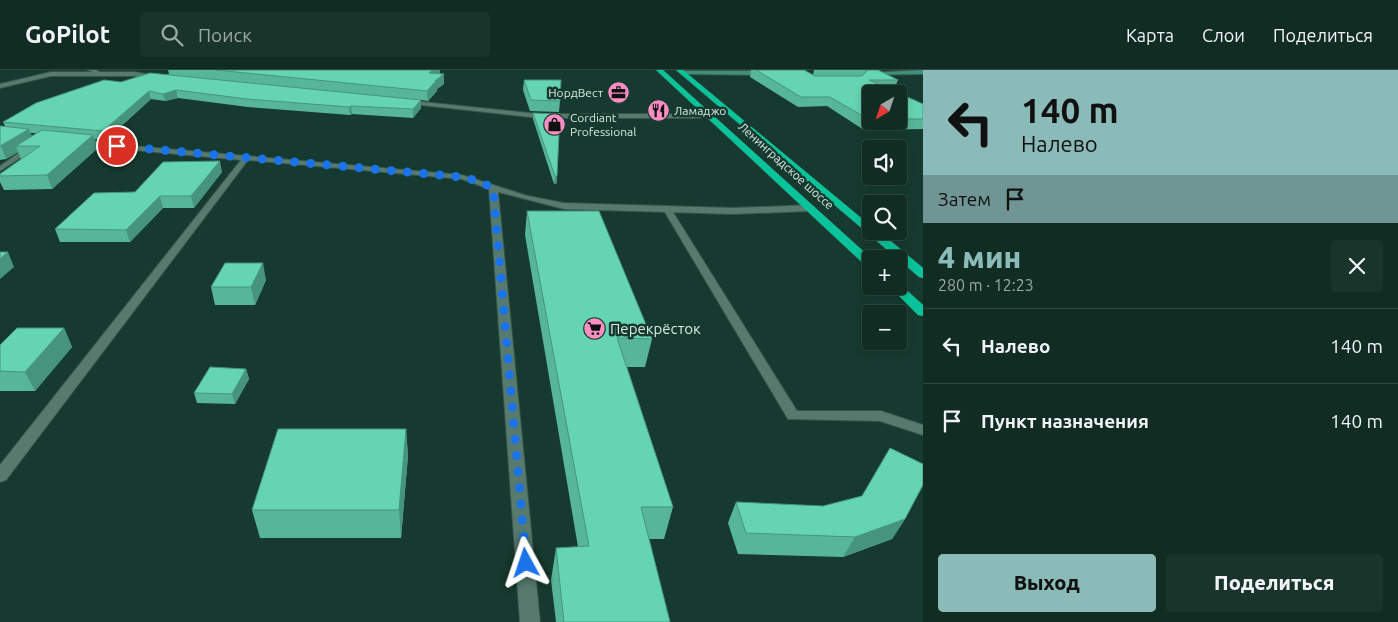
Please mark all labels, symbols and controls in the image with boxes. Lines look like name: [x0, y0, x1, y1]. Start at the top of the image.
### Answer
search box: [140, 12, 490, 57]
text: GoPilot: [25, 21, 110, 48]
icon: search: [158, 21, 186, 49]
text: Поиск: [198, 24, 252, 46]
text: Карта: [1126, 25, 1174, 45]
text: Слои: [1202, 25, 1245, 45]
text: Поделиться: [1273, 25, 1373, 45]
office icon: НордВест: [607, 81, 631, 105]
north arrow: [862, 85, 908, 130]
map controls: [862, 85, 907, 350]
place label: НордВест: [548, 86, 604, 99]
icon: left: [938, 90, 1003, 155]
text: 140 m: [1021, 90, 1119, 130]
restaurant icon: Ламаджо: [646, 99, 670, 123]
place label: Ламаджо: [674, 104, 726, 117]
place label: Cordiant Professional: [570, 111, 636, 138]
shop icon: Cordiant Professional: [542, 113, 566, 137]
street label: Ленинградское шоссе: [736, 119, 837, 212]
pin: [96, 125, 138, 167]
text: Налево: [1021, 131, 1098, 156]
icon: arrive: [103, 132, 131, 160]
button: sound: [862, 140, 907, 185]
icon: arrive: [1001, 185, 1029, 213]
text: Затем: [938, 188, 991, 210]
button: search: [862, 195, 907, 240]
text: 4 мин: [938, 240, 1021, 274]
button: close: [1331, 240, 1383, 292]
button: +: [862, 250, 907, 295]
text: 280 m · 12:23: [938, 276, 1034, 294]
button: −: [862, 305, 907, 350]
supermarket icon: Перекрёсток: [582, 317, 606, 341]
place label: Перекрёсток: [610, 320, 701, 337]
icon: left: [938, 332, 966, 360]
text: Налево: [981, 335, 1050, 357]
text: 140 m: [1330, 335, 1383, 357]
icon: arrive: [938, 407, 966, 435]
text: Пункт назначения: [981, 410, 1149, 432]
text: 140 m: [1330, 410, 1383, 432]
position arrow: [499, 536, 551, 588]
button: Выход: [938, 554, 1156, 612]
button: Поделиться: [1166, 554, 1383, 612]

